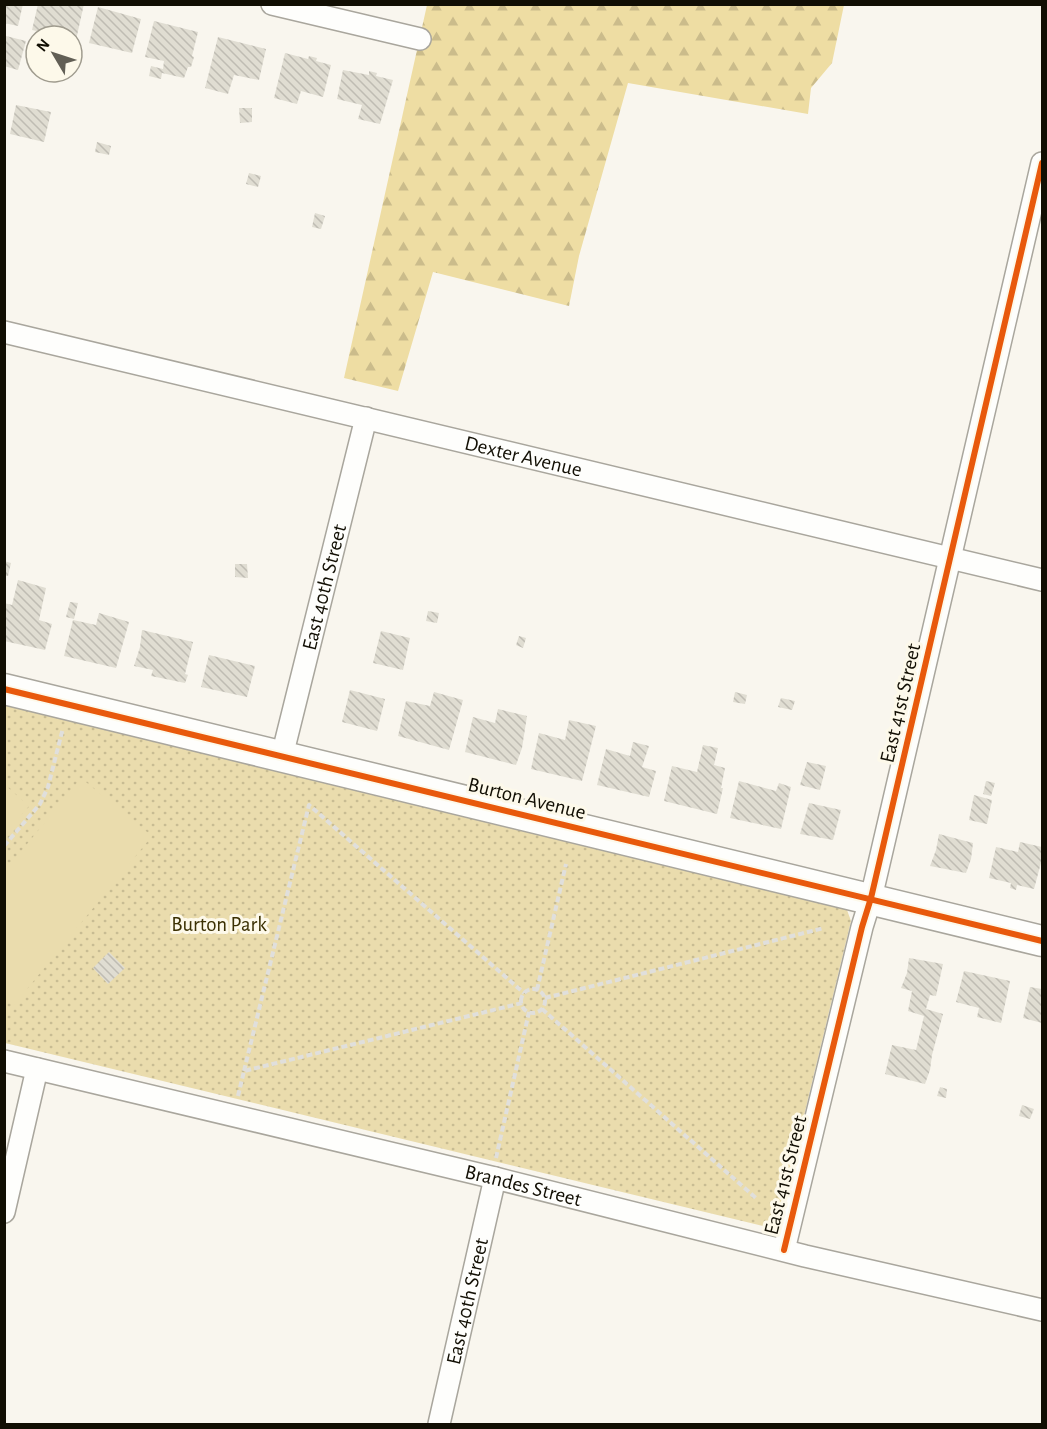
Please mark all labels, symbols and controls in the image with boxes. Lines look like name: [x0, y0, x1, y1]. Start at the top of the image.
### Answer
north arrow: [24, 24, 84, 84]
text: N: [33, 36, 53, 55]
street label: Dexter Avenue: [462, 432, 584, 481]
street label: East 40th Street: [299, 522, 350, 652]
street label: East 41st Street: [877, 641, 925, 765]
street label: Burton Avenue: [466, 774, 588, 823]
park label: Burton Park: [171, 914, 267, 935]
street label: East 41st Street: [761, 1113, 811, 1237]
street label: Brandes Street: [463, 1161, 584, 1210]
street label: East 40th Street: [443, 1236, 492, 1367]

